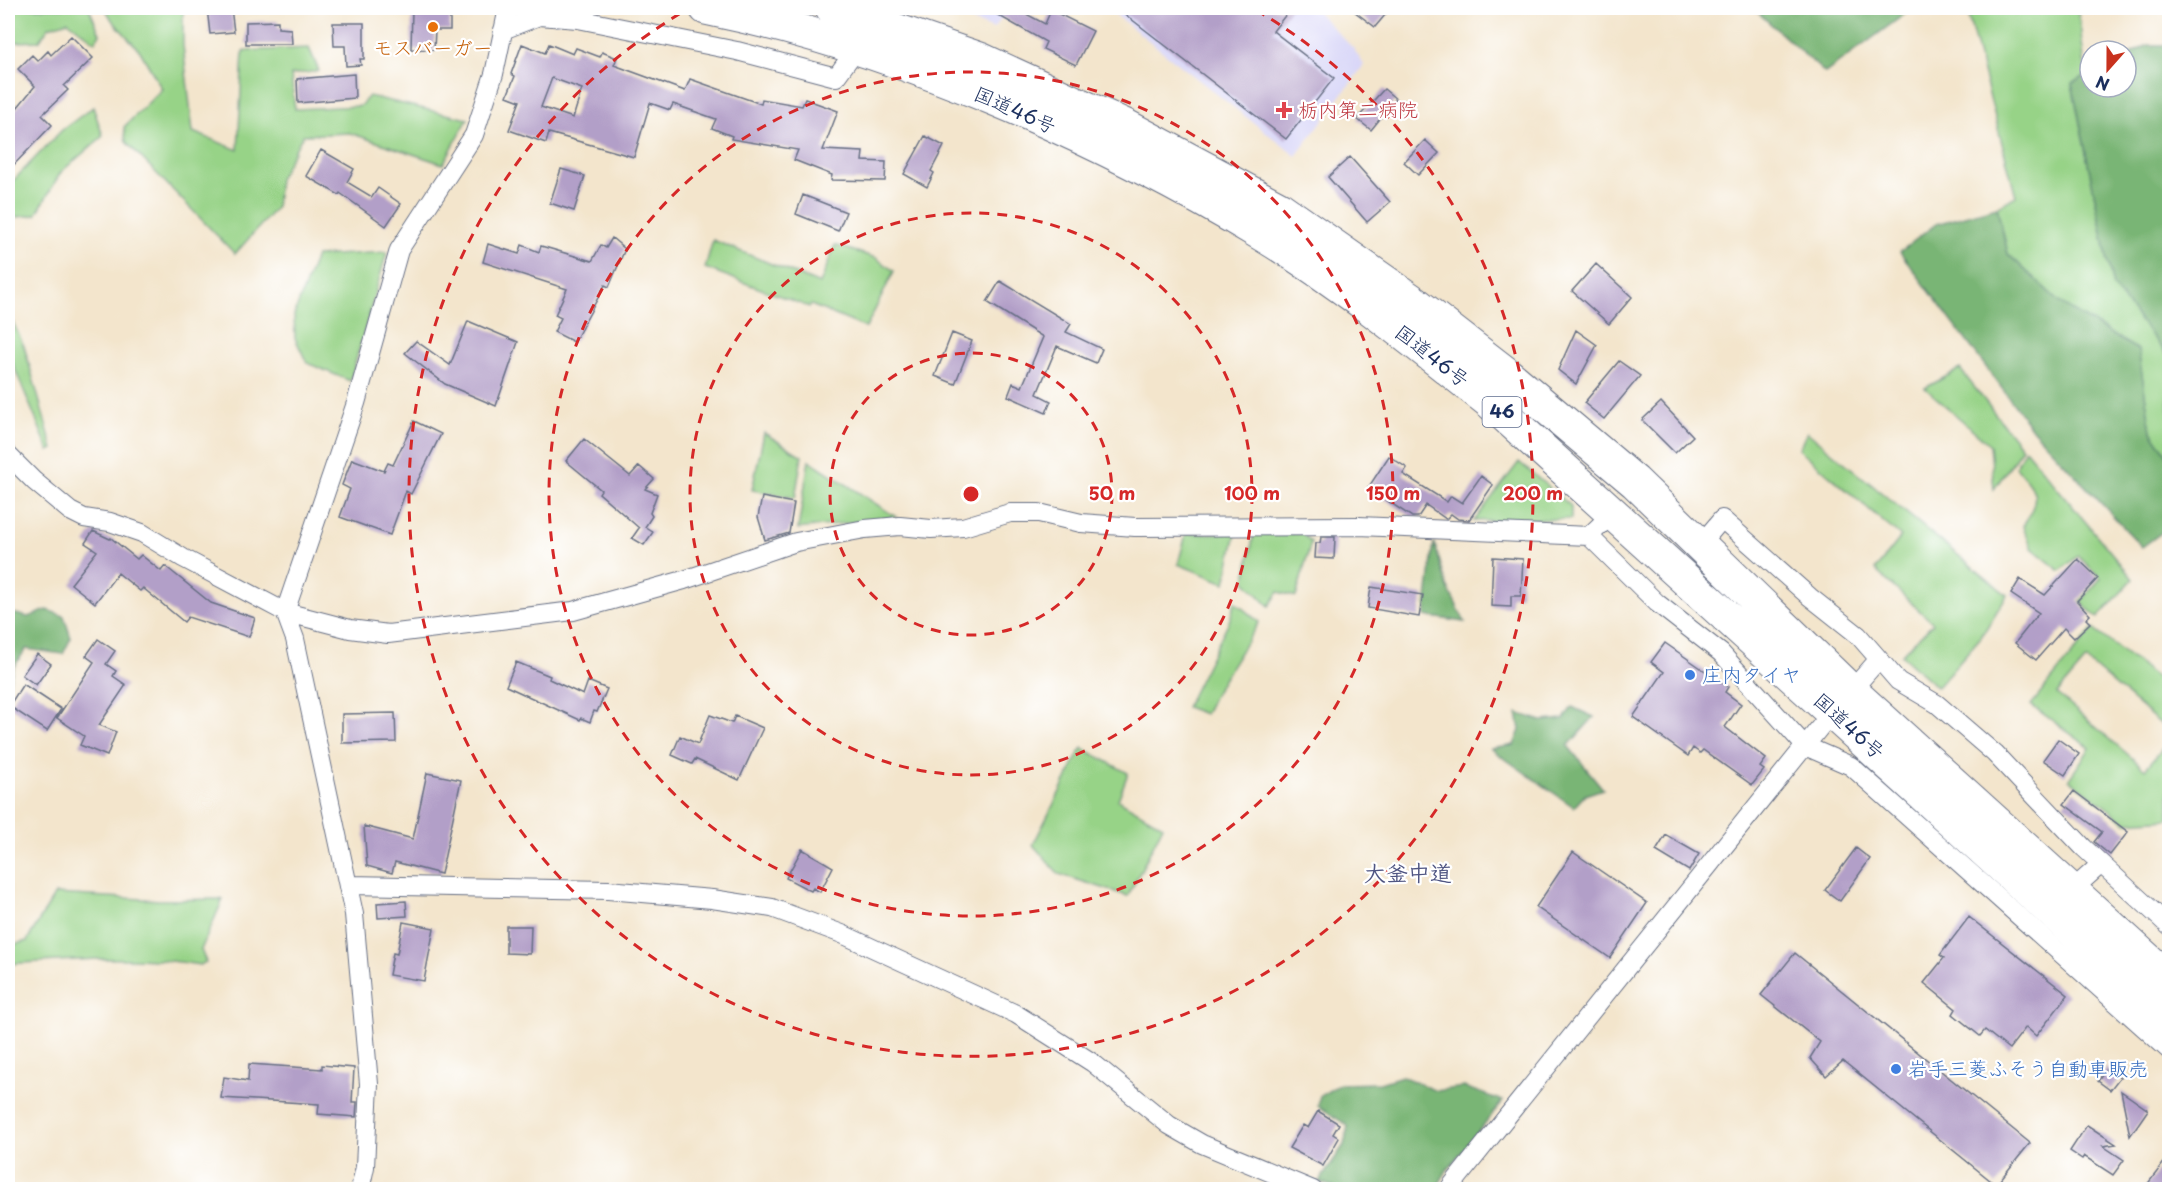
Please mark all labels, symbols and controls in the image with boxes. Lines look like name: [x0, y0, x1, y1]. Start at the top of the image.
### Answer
marker: モスバーガー: [426, 20, 440, 34]
place label: モスバーガー: [373, 32, 493, 62]
north arrow: [2078, 39, 2138, 99]
text: N: [2092, 70, 2112, 97]
street label: 国道46号: [969, 78, 1061, 141]
place label: 栃内第二病院: [1298, 94, 1418, 124]
marker: 栃内第二病院: [1275, 101, 1293, 119]
street label: 国道46号: [1389, 317, 1476, 394]
road number: 46: [1482, 397, 1522, 427]
text: 50 m: [1089, 479, 1135, 506]
text: 100 m: [1224, 479, 1280, 506]
text: 150 m: [1366, 479, 1420, 506]
text: 200 m: [1503, 479, 1563, 506]
centre of rings: [961, 484, 981, 504]
place label: 庄内タイヤ: [1702, 659, 1801, 689]
marker: 庄内タイヤ: [1683, 668, 1697, 682]
street label: 国道46号: [1807, 685, 1892, 766]
district label: 大釜中道: [1364, 855, 1452, 888]
place label: 岩手三菱ふそう自動車販売: [1908, 1053, 2148, 1083]
marker: 岩手三菱ふそう自動車販売: [1889, 1062, 1903, 1076]

